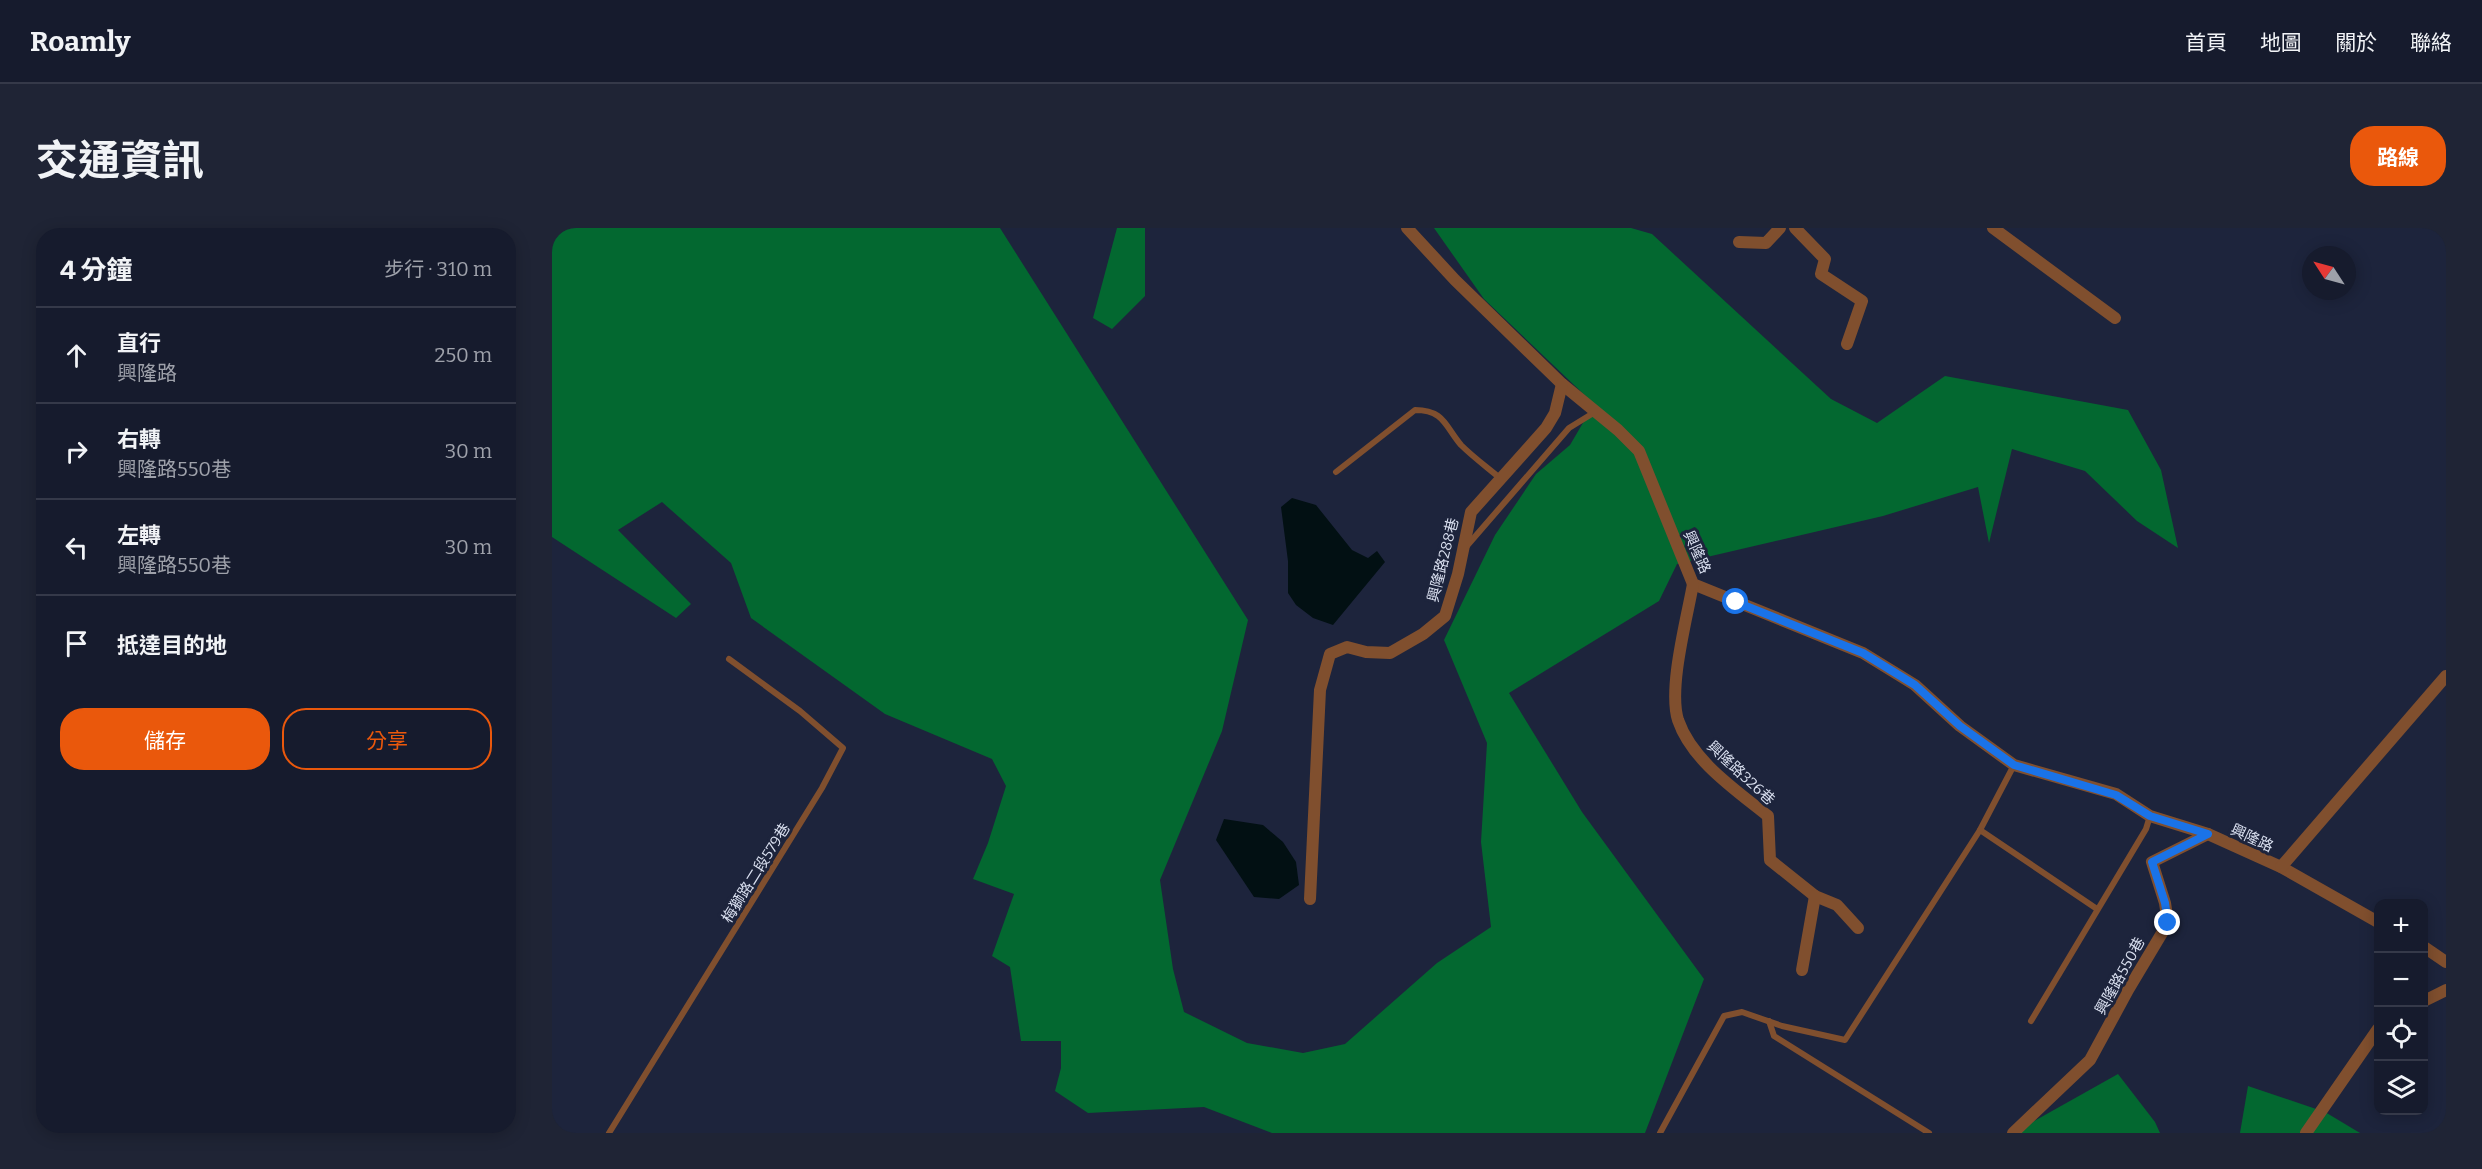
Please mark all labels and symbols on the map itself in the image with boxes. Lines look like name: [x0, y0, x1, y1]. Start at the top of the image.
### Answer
north arrow: [2302, 246, 2356, 300]
street label: 興隆路288巷: [1424, 516, 1462, 604]
street label: 興隆路: [1680, 528, 1714, 576]
route start: [1722, 588, 1748, 614]
street label: 興隆路326巷: [1704, 737, 1778, 809]
street label: 梅獅路二段579巷: [718, 820, 794, 926]
street label: 興隆路: [2228, 820, 2276, 856]
route end: [2154, 909, 2180, 935]
street label: 興隆路550巷: [2091, 934, 2149, 1018]

